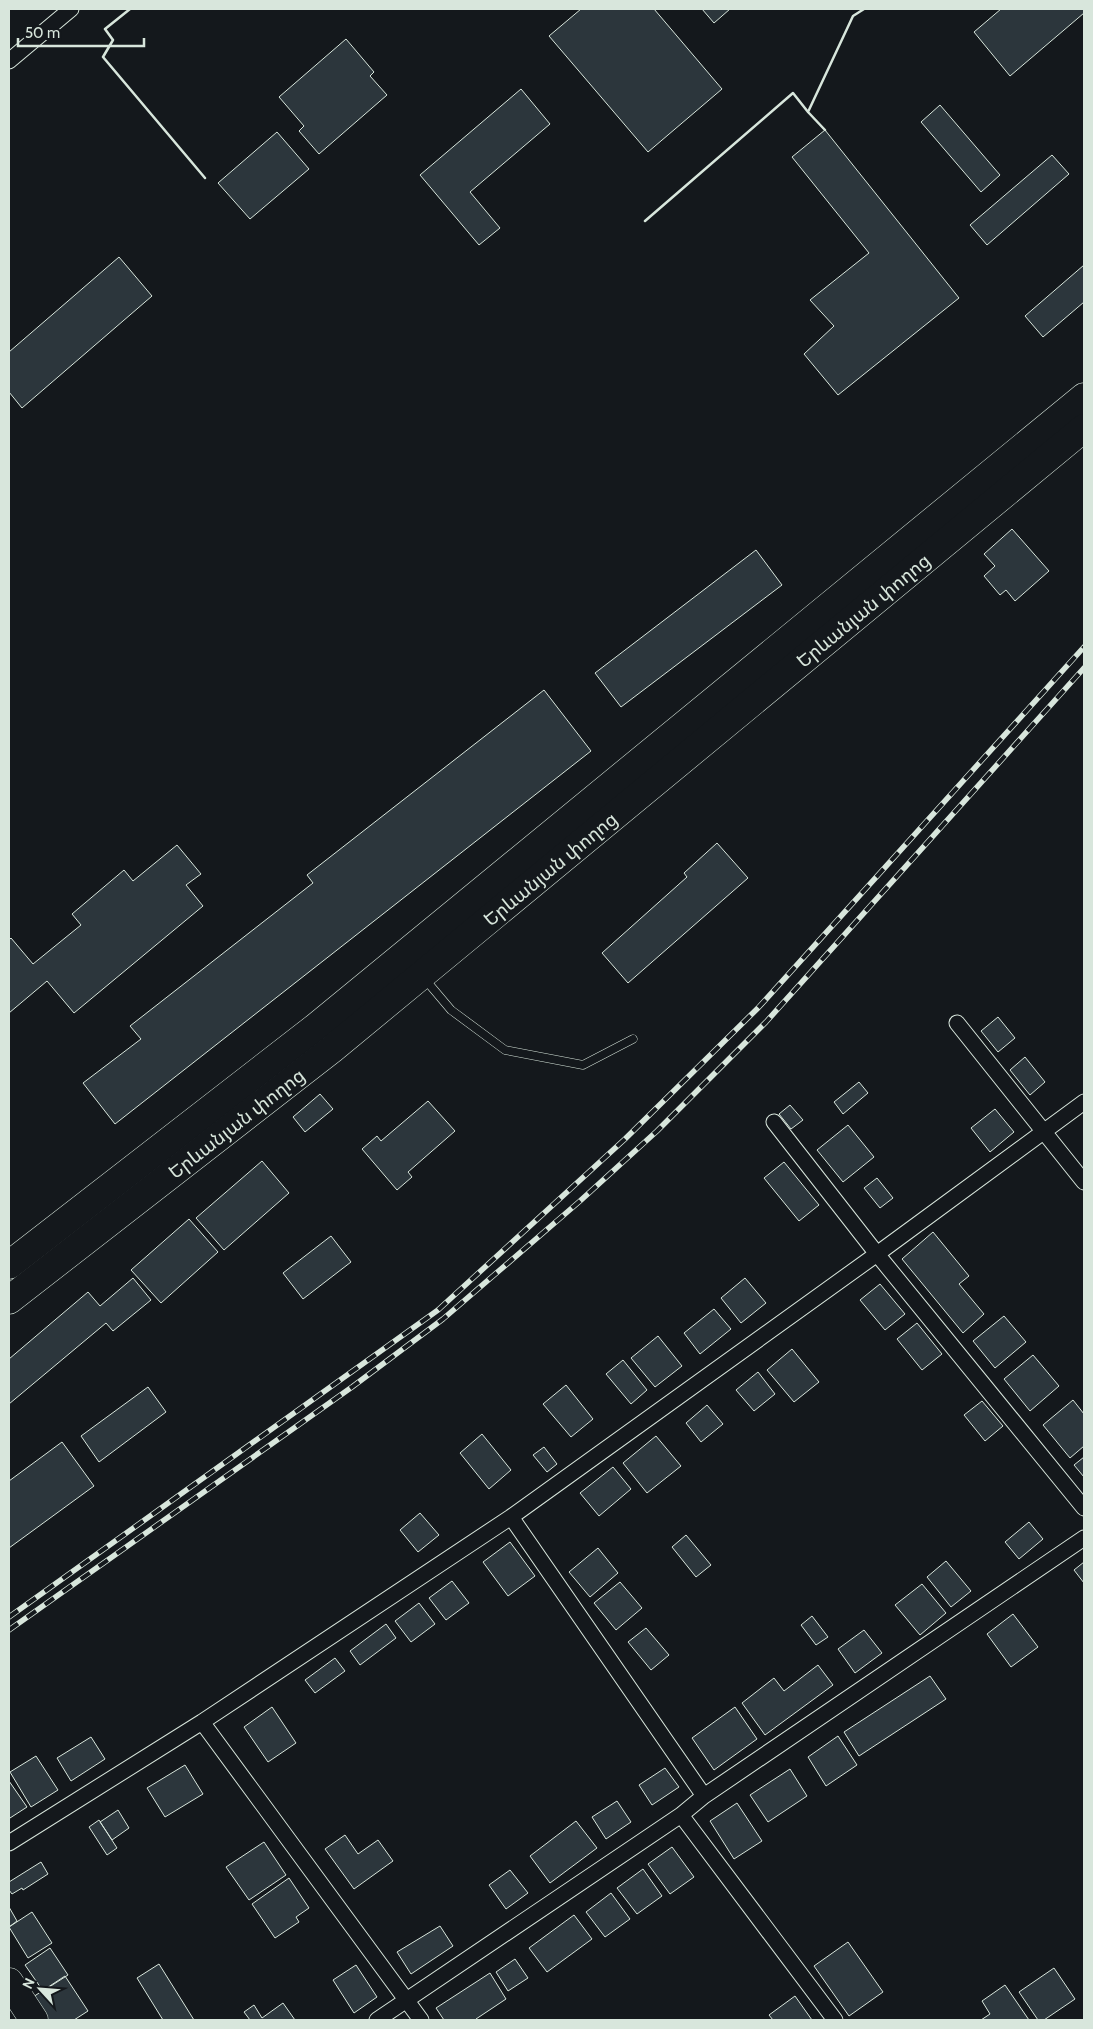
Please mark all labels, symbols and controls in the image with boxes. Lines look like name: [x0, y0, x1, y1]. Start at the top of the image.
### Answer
scale bar: [18, 15, 144, 47]
text: 50 m: [25, 24, 60, 42]
street label: Երևանյան փողոց: [792, 548, 935, 672]
street label: Երևանյան փողոց: [479, 807, 622, 931]
street label: Երևանյան փողոց: [164, 1063, 309, 1183]
north arrow: [15, 1964, 65, 2014]
text: N: [18, 1975, 39, 1992]

